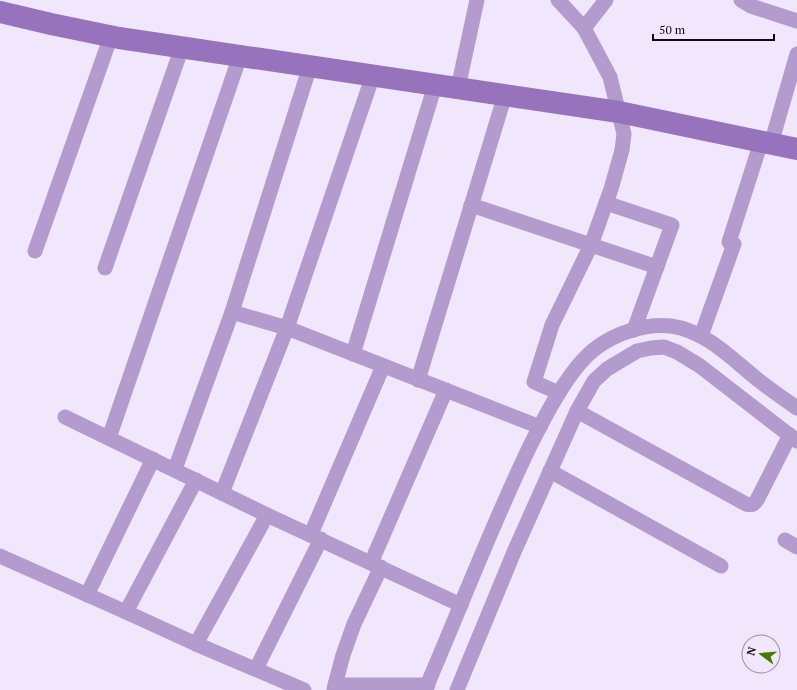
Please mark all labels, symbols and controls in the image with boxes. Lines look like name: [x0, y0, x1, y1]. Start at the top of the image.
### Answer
scale bar: [653, 16, 774, 42]
text: 50 m: [659, 22, 686, 37]
north arrow: [741, 634, 781, 674]
text: N: [744, 645, 759, 657]

